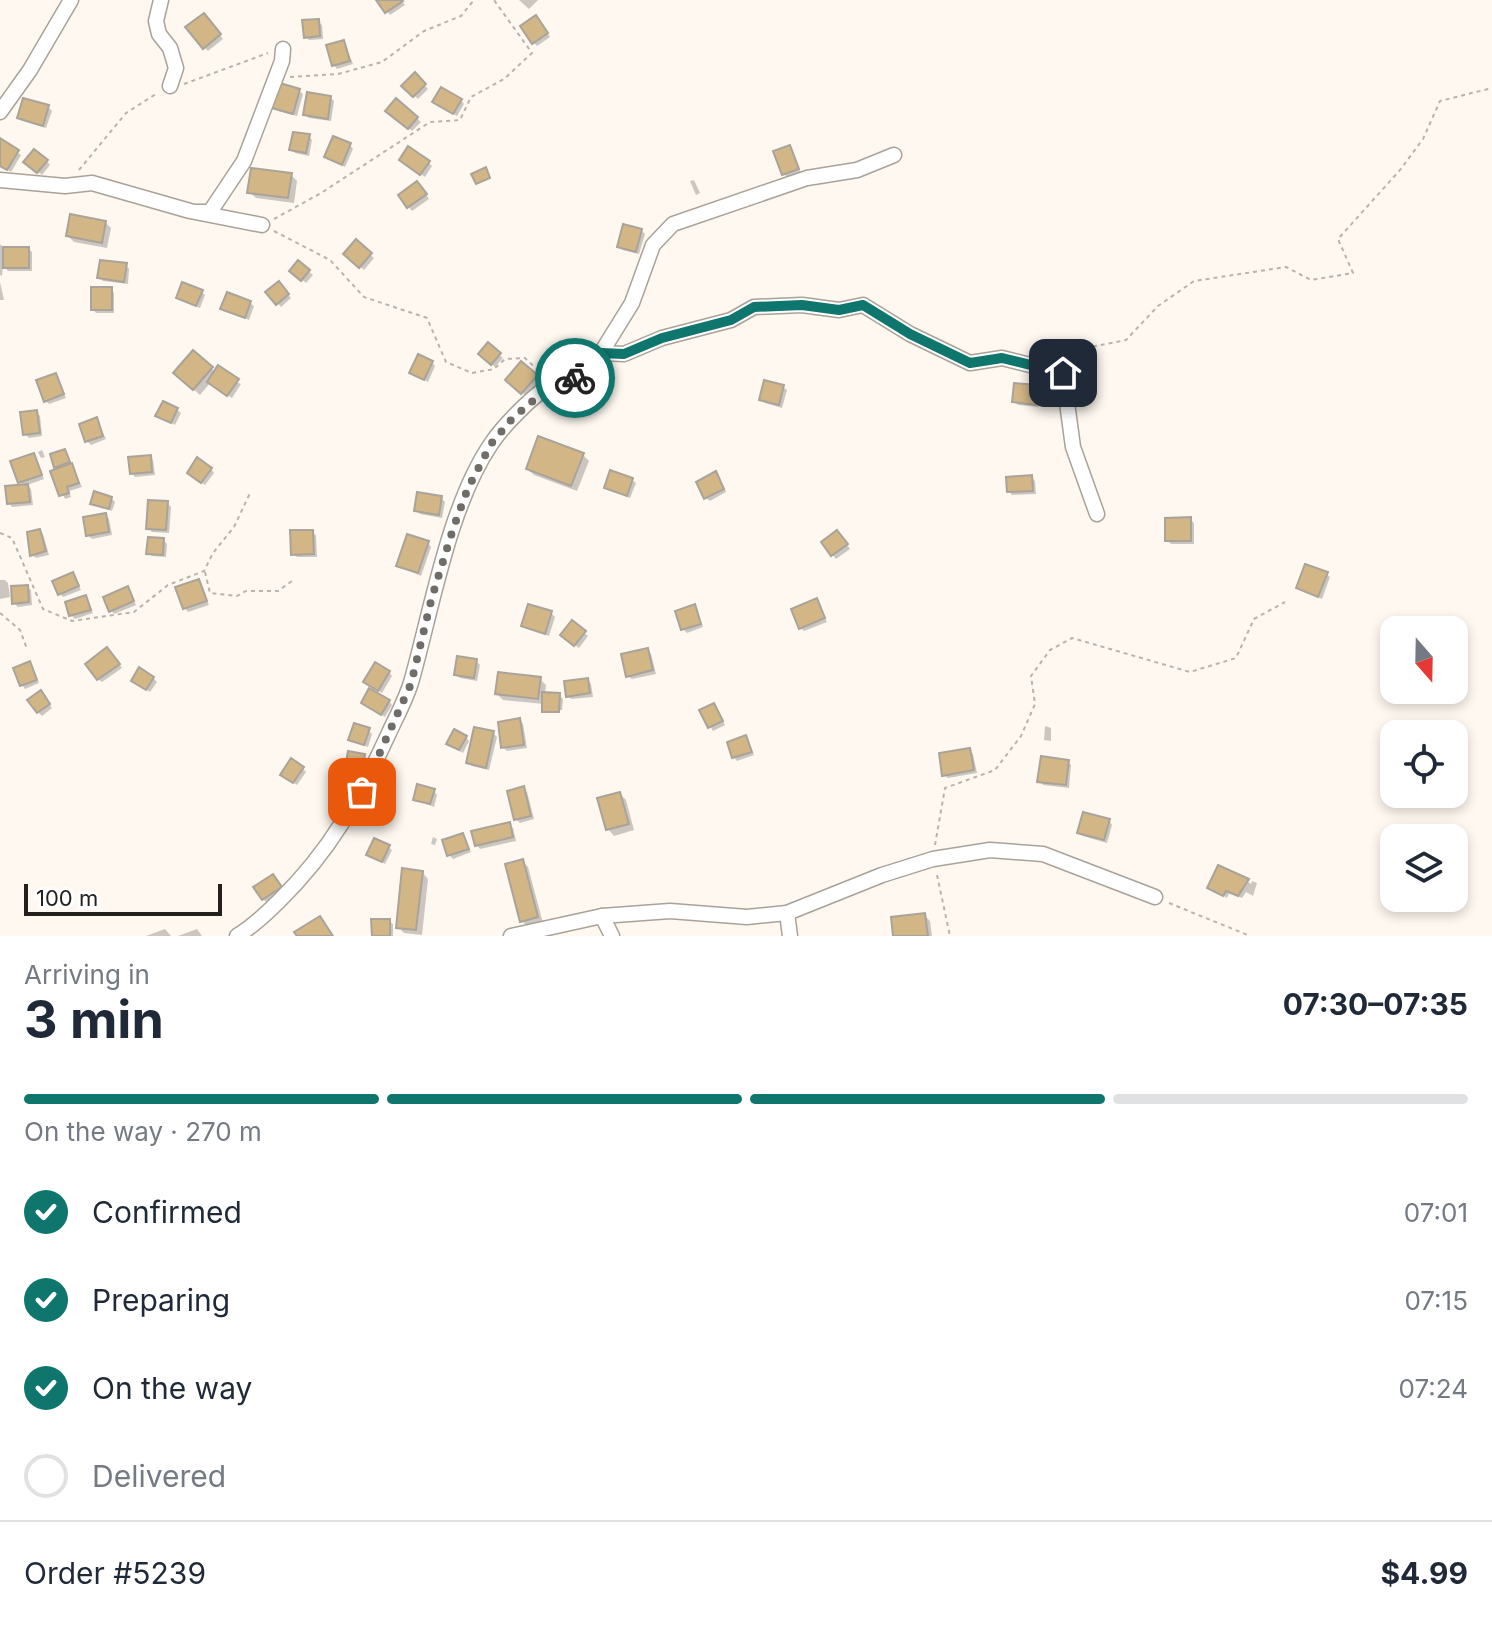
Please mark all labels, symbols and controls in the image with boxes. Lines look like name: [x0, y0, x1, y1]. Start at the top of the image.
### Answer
courier: [535, 338, 615, 418]
pin: [1029, 339, 1097, 407]
icon: home: [1041, 351, 1085, 395]
icon: bike: [553, 356, 597, 400]
north arrow: [1380, 616, 1468, 704]
map controls: [1380, 616, 1468, 912]
button: locate: [1380, 720, 1468, 808]
pin: [328, 758, 396, 826]
icon: bag: [340, 770, 384, 814]
button: layers: [1380, 824, 1468, 912]
scale bar: [24, 880, 222, 916]
text: 100 m: [36, 885, 98, 911]
text: Arriving in: [24, 959, 150, 990]
text: 07:30–07:35: [1283, 986, 1468, 1022]
text: 3 min: [24, 988, 164, 1051]
text: On the way · 270 m: [24, 1116, 262, 1147]
icon: check: [24, 1190, 68, 1234]
text: Confirmed: [92, 1194, 242, 1230]
text: 07:01: [1404, 1197, 1468, 1228]
icon: check: [24, 1278, 68, 1322]
text: Preparing: [92, 1282, 230, 1318]
text: 07:15: [1404, 1285, 1468, 1316]
icon: check: [24, 1366, 68, 1410]
text: On the way: [92, 1370, 252, 1406]
text: 07:24: [1399, 1373, 1468, 1404]
text: Delivered: [92, 1458, 226, 1494]
text: Order #5239: [24, 1555, 206, 1591]
text: $4.99: [1380, 1555, 1468, 1591]

